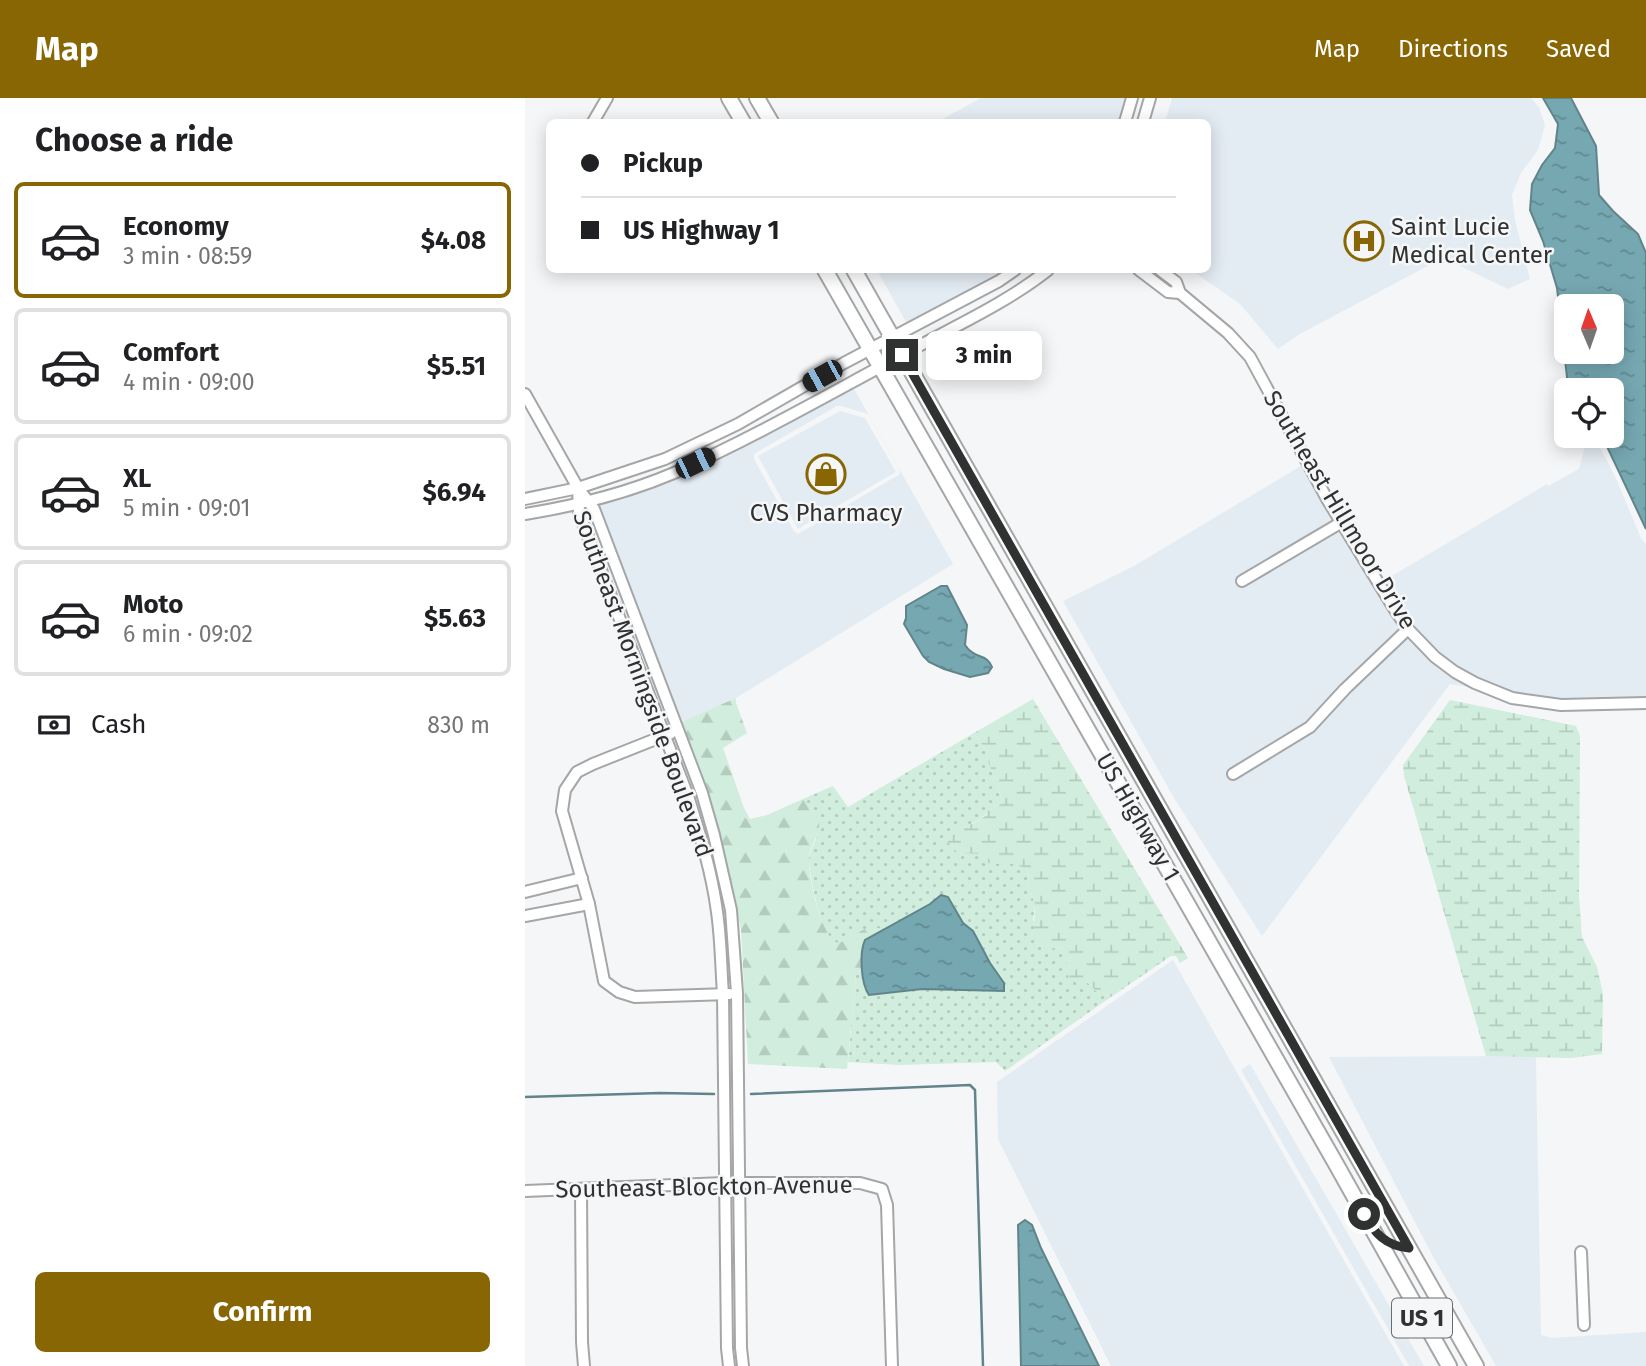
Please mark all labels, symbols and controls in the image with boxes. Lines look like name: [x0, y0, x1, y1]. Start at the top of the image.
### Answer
text: Map: [35, 29, 99, 69]
text: Map: [1314, 35, 1360, 63]
text: Directions: [1398, 35, 1508, 63]
text: Saved: [1546, 35, 1611, 63]
text: Choose a ride: [35, 121, 233, 159]
text: Pickup: [623, 148, 703, 179]
icon: car: [39, 209, 102, 272]
text: Economy: [123, 211, 229, 242]
place label: Saint Lucie Medical Center: [1391, 213, 1553, 269]
text: US Highway 1: [623, 215, 779, 246]
hospital icon: Saint Lucie Medical Center: [1343, 220, 1385, 262]
text: $4.08: [421, 225, 486, 256]
text: 3 min · 08:59: [123, 242, 252, 270]
north arrow: [1554, 294, 1624, 364]
map controls: [1554, 294, 1624, 448]
callout: 3 min: [927, 330, 1042, 380]
icon: car: [39, 335, 102, 398]
text: Comfort: [123, 337, 219, 368]
route end: [886, 339, 918, 371]
text: 3 min: [956, 341, 1012, 369]
text: $5.51: [427, 351, 486, 382]
car: [799, 357, 846, 395]
text: 4 min · 09:00: [123, 368, 255, 396]
button: locate: [1554, 378, 1624, 448]
street label: Southeast Hillmoor Drive: [1258, 386, 1422, 634]
car: [672, 444, 719, 482]
shop icon: CVS Pharmacy: [805, 453, 847, 495]
icon: car: [39, 461, 102, 524]
text: XL: [123, 463, 151, 494]
text: $6.94: [422, 477, 486, 508]
text: 5 min · 09:01: [123, 494, 250, 522]
place label: CVS Pharmacy: [750, 499, 902, 527]
street label: Southeast Morningside Boulevard: [567, 507, 719, 861]
icon: car: [39, 587, 102, 650]
text: Moto: [123, 589, 183, 620]
text: $5.63: [424, 603, 486, 634]
text: 6 min · 09:02: [123, 620, 253, 648]
icon: cash: [35, 706, 73, 744]
text: Cash: [91, 709, 147, 740]
text: 830 m: [427, 711, 490, 739]
street label: US Highway 1: [1090, 748, 1186, 886]
street label: Southeast Blockton Avenue: [555, 1170, 853, 1204]
route start: [1348, 1198, 1380, 1230]
button: Confirm: [35, 1272, 490, 1352]
road number: US 1: [1392, 1298, 1452, 1338]

